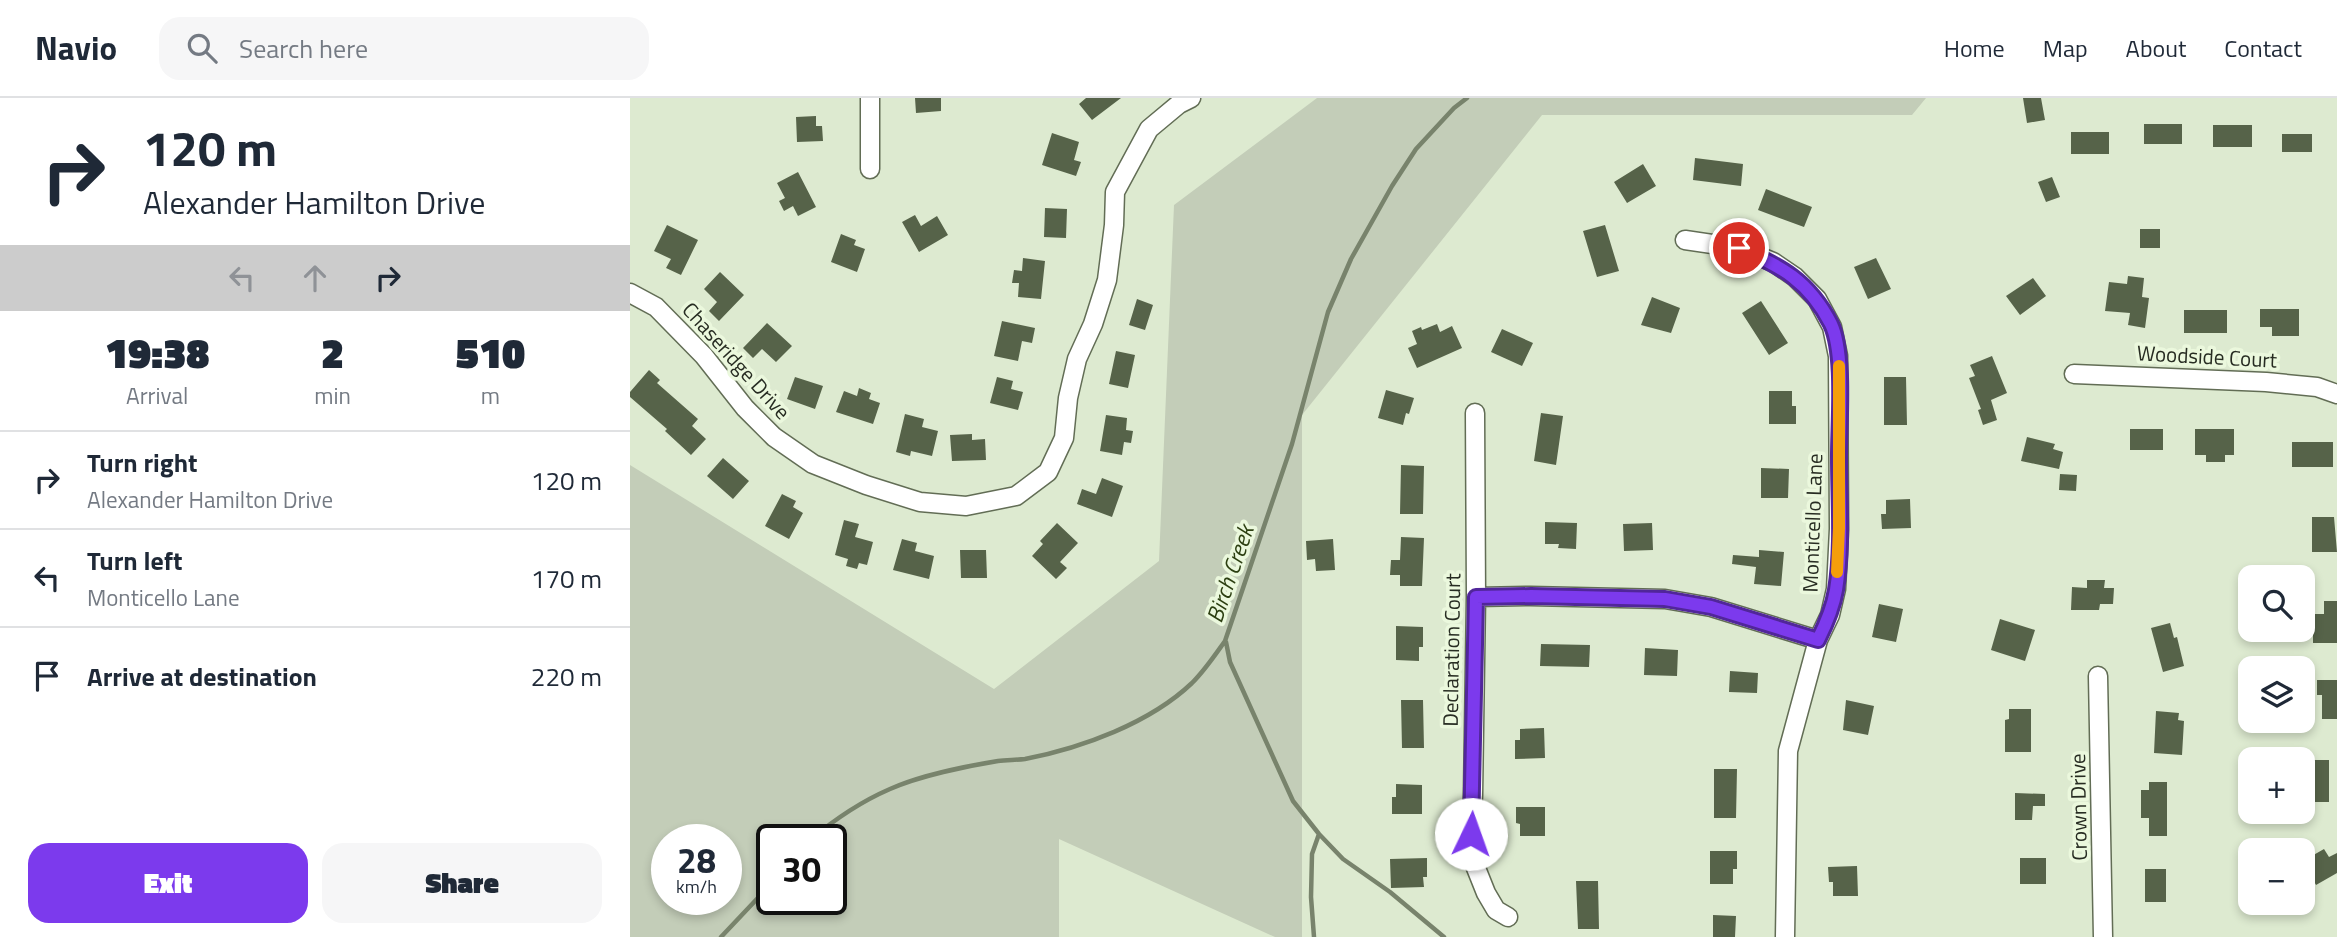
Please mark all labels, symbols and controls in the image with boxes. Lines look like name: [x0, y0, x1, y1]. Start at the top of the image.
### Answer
search box: [159, 17, 649, 80]
text: Navio: [35, 23, 117, 73]
icon: search: [183, 29, 221, 67]
text: Search here: [239, 29, 368, 68]
text: Home: [1944, 30, 2005, 66]
text: Map: [2043, 30, 2088, 66]
text: About: [2126, 30, 2186, 66]
text: Contact: [2224, 30, 2302, 66]
text: 120 m: [143, 110, 277, 185]
icon: right: [28, 126, 119, 217]
text: Alexander Hamilton Drive: [143, 178, 485, 226]
pin: [1709, 218, 1769, 278]
icon: arrive: [1720, 229, 1758, 267]
icon: left: [223, 259, 261, 297]
icon: ahead: [296, 259, 334, 297]
icon: right: [369, 259, 407, 297]
street label: Chaseridge Drive: [675, 294, 798, 426]
text: 19:38: [105, 320, 209, 384]
text: 2: [321, 320, 344, 384]
text: 510: [456, 320, 525, 384]
street label: Woodside Court: [2136, 336, 2279, 376]
text: Arrival: [126, 378, 188, 413]
text: min: [314, 378, 351, 413]
text: m: [481, 378, 500, 413]
text: Turn right: [87, 443, 198, 482]
street label: Monticello Lane: [1794, 453, 1830, 593]
icon: right: [28, 461, 66, 499]
text: 120 m: [531, 461, 602, 500]
text: Alexander Hamilton Drive: [87, 482, 333, 517]
water label: Birch Creek: [1197, 518, 1263, 627]
text: Turn left: [87, 541, 182, 580]
icon: left: [28, 559, 66, 597]
text: 170 m: [531, 559, 602, 598]
map controls: [2238, 565, 2315, 915]
button: search: [2238, 565, 2315, 642]
street label: Declaration Court: [1434, 572, 1468, 727]
text: Monticello Lane: [87, 580, 240, 615]
button: layers: [2238, 656, 2315, 733]
icon: arrive: [28, 657, 66, 695]
text: Arrive at destination: [87, 657, 317, 696]
text: 220 m: [531, 657, 602, 696]
button: +: [2238, 747, 2315, 824]
street label: Crown Drive: [2061, 753, 2095, 861]
position arrow: [1434, 797, 1508, 871]
speed limit sign: 30: [756, 824, 847, 915]
text: 28: [677, 833, 716, 887]
button: −: [2238, 838, 2315, 915]
button: Exit: [28, 843, 308, 923]
button: Share: [322, 843, 602, 923]
text: km/h: [676, 873, 717, 900]

